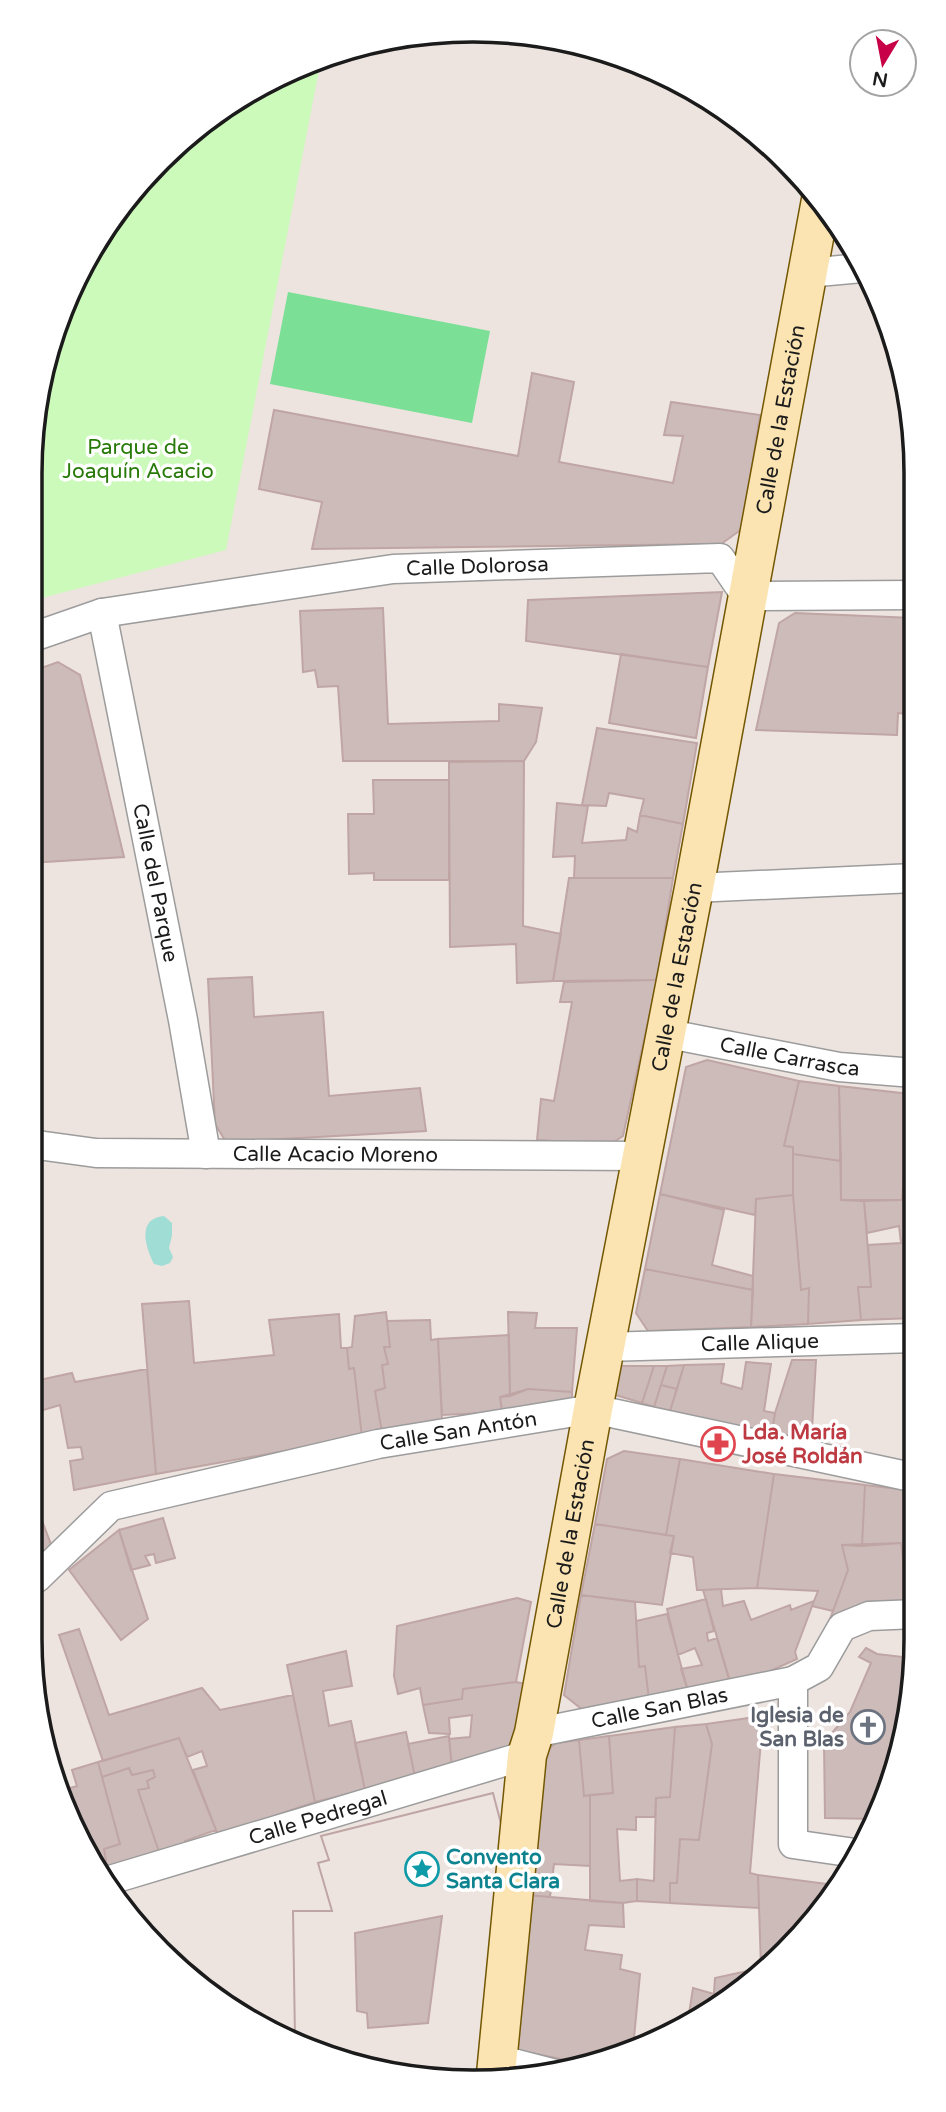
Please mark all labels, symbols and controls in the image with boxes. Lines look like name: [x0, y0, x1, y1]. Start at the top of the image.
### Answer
north arrow: [848, 28, 918, 98]
text: N: [871, 67, 890, 91]
street label: Calle de la Estación: [751, 323, 810, 516]
park label: Parque de Joaquín Acacio: [62, 435, 214, 484]
street label: Calle Dolorosa: [406, 551, 549, 581]
street label: Calle del Parque: [128, 801, 184, 964]
street label: Calle de la Estación: [646, 880, 707, 1074]
street label: Calle Carrasca: [718, 1032, 861, 1081]
street label: Calle Acacio Moreno: [233, 1141, 438, 1167]
street label: Calle Alique: [700, 1328, 819, 1357]
street label: Calle San Antón: [378, 1406, 539, 1456]
place label: Lda. María José Roldán: [741, 1420, 863, 1469]
pharmacy icon: Lda. María José Roldán: [699, 1425, 737, 1463]
street label: Calle de la Estación: [541, 1437, 600, 1631]
street label: Calle San Blas: [589, 1682, 730, 1734]
place label: Iglesia de San Blas: [750, 1703, 844, 1752]
church icon: Iglesia de San Blas: [849, 1708, 887, 1746]
street label: Calle Pedregal: [246, 1785, 390, 1850]
place label: Convento Santa Clara: [446, 1845, 560, 1894]
place icon: Convento Santa Clara: [403, 1850, 441, 1888]

